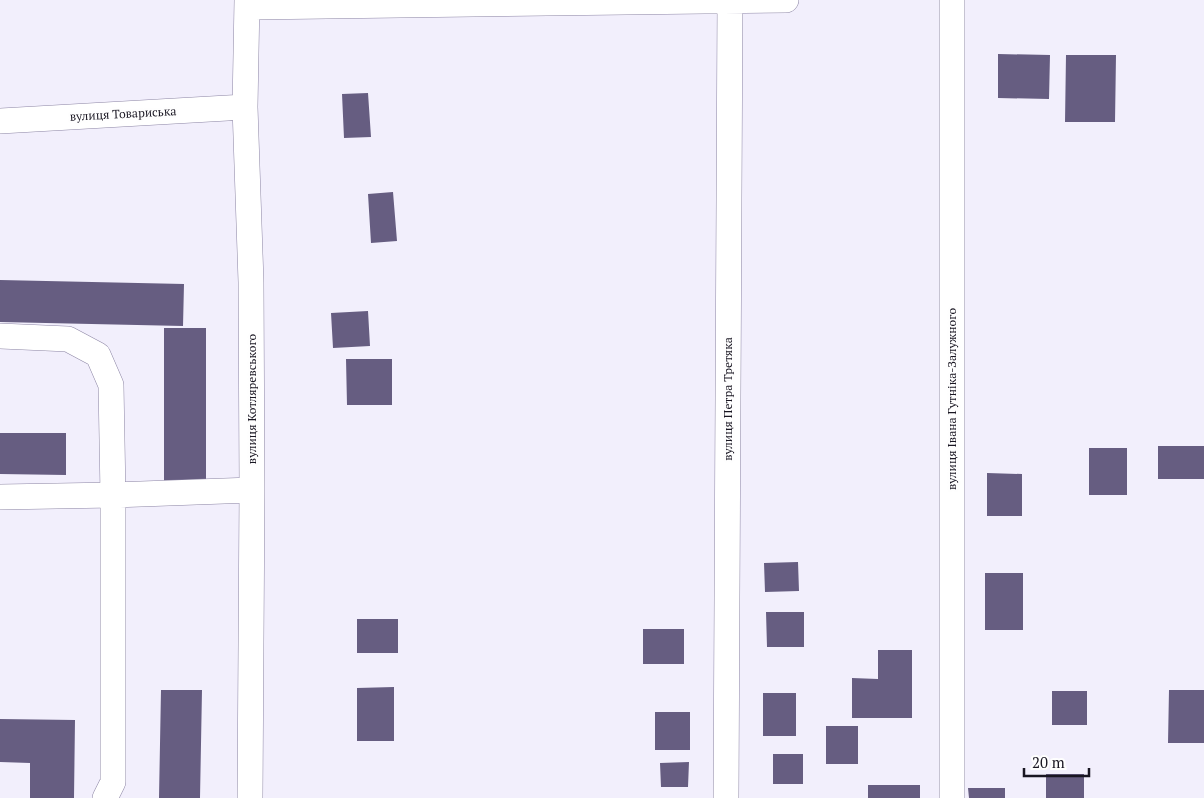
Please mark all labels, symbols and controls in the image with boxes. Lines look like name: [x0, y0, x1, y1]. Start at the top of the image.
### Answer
street label: вулиця Товариська: [69, 103, 177, 124]
street label: вулиця Івана Гутніка-Залужного: [944, 308, 959, 490]
street label: вулиця Котляревського: [244, 333, 259, 464]
street label: вулиця Петра Третяка: [720, 337, 735, 461]
scale bar: [1024, 746, 1089, 778]
text: 20 m: [1032, 752, 1065, 772]

